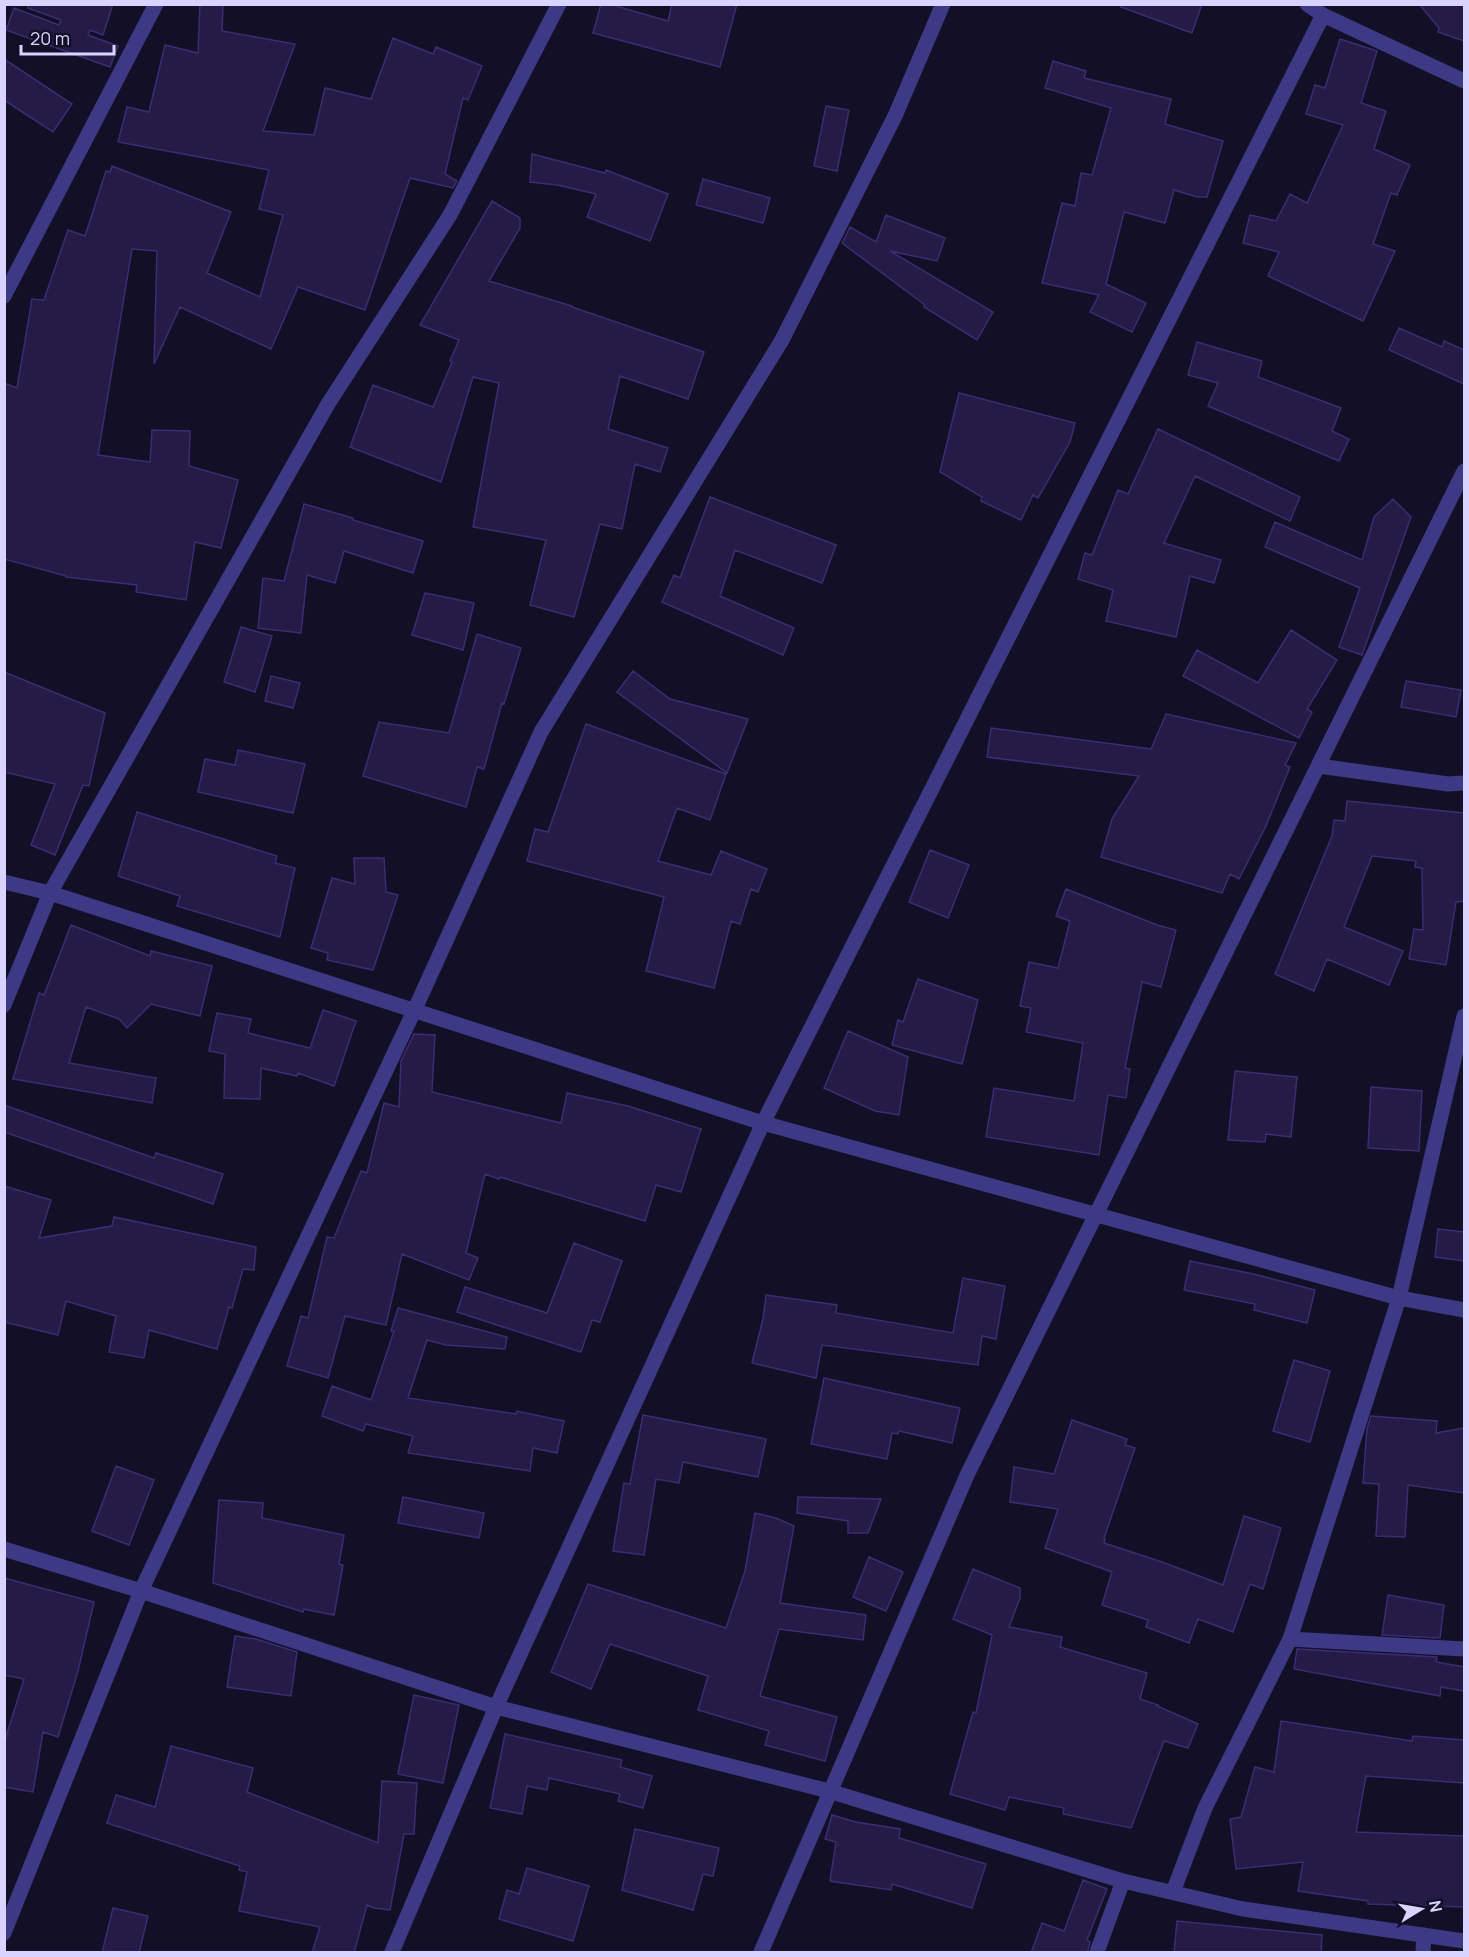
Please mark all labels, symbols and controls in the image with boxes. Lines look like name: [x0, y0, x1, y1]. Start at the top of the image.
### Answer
scale bar: [21, 18, 114, 56]
text: 20 m: [30, 26, 70, 50]
north arrow: [1391, 1879, 1451, 1939]
text: N: [1424, 1898, 1448, 1914]

